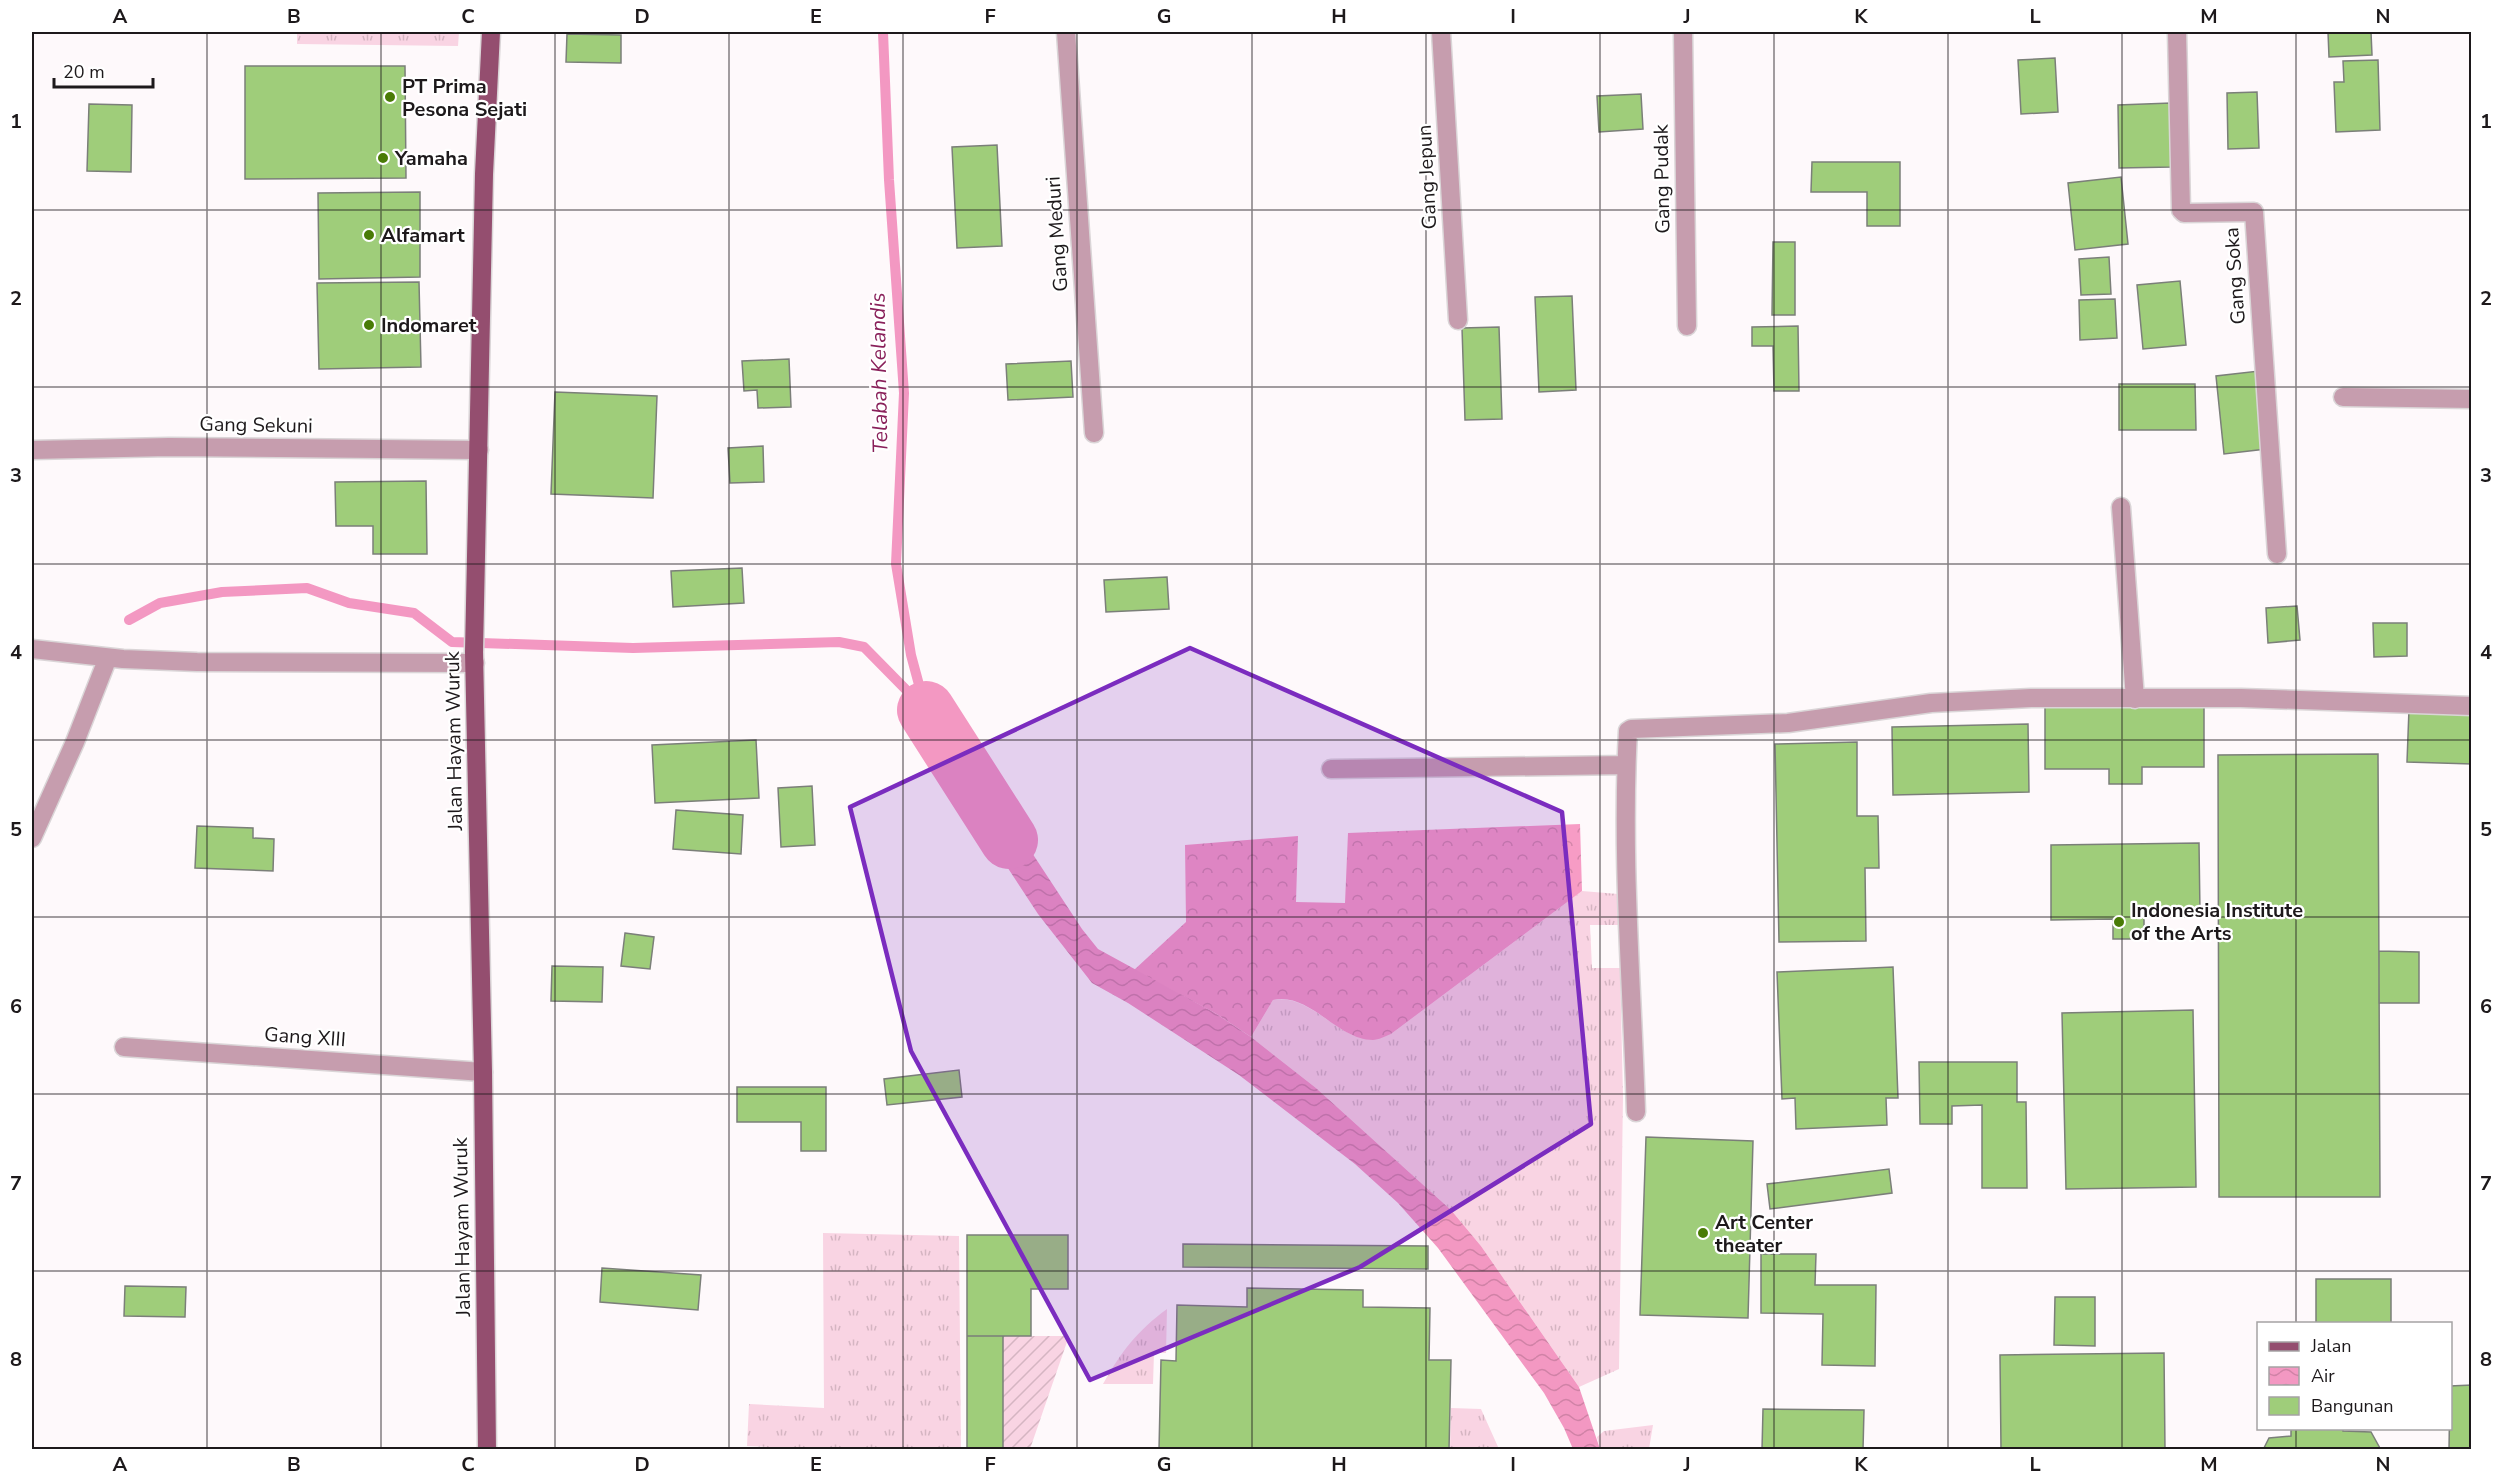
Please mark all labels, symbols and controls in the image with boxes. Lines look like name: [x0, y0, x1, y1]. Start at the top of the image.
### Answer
text: A: [113, 3, 128, 30]
text: B: [287, 3, 301, 30]
text: C: [461, 3, 475, 30]
text: D: [634, 3, 650, 30]
text: E: [810, 3, 822, 30]
text: F: [984, 3, 996, 30]
text: G: [1157, 3, 1171, 30]
text: H: [1331, 3, 1347, 30]
text: I: [1510, 3, 1516, 30]
text: J: [1682, 3, 1691, 30]
text: K: [1854, 3, 1868, 30]
text: L: [2029, 3, 2041, 30]
text: M: [2200, 3, 2218, 30]
text: N: [2376, 3, 2390, 30]
scale bar: [54, 51, 153, 89]
text: 20 m: [63, 60, 105, 84]
place label: PT Prima Pesona Sejati: [402, 73, 527, 123]
marker: PT Prima Pesona Sejati: [383, 90, 397, 104]
text: 1: [10, 108, 22, 135]
text: 1: [2480, 108, 2492, 135]
street label: Gang Pudak: [1648, 123, 1676, 234]
street label: Gang Jepun: [1411, 124, 1443, 230]
place label: Yamaha: [394, 145, 468, 172]
marker: Yamaha: [376, 151, 390, 165]
street label: Gang Meduri: [1039, 175, 1075, 293]
place label: Alfamart: [381, 222, 465, 249]
street label: Gang Soka: [2218, 227, 2252, 325]
marker: Alfamart: [362, 228, 376, 242]
text: 2: [10, 285, 22, 312]
text: 2: [2480, 285, 2492, 312]
water label: Telabah Kelandis: [864, 292, 894, 454]
place label: Indomaret: [381, 312, 477, 339]
marker: Indomaret: [362, 318, 376, 332]
street label: Gang Sekuni: [199, 411, 313, 439]
text: 3: [10, 462, 22, 489]
text: 3: [2480, 462, 2492, 489]
text: 4: [10, 639, 22, 666]
text: 4: [2480, 639, 2492, 666]
street label: Jalan Hayam Wuruk: [439, 650, 469, 832]
text: 5: [10, 816, 22, 843]
text: 5: [2480, 816, 2492, 843]
place label: Indonesia Institute of the Arts: [2131, 897, 2303, 947]
marker: Indonesia Institute of the Arts: [2112, 915, 2126, 929]
text: 6: [10, 993, 22, 1020]
text: 6: [2480, 993, 2492, 1020]
street label: Gang XIII: [263, 1021, 347, 1053]
street label: Jalan Hayam Wuruk: [447, 1136, 477, 1318]
text: 7: [10, 1170, 22, 1197]
text: 7: [2480, 1170, 2492, 1197]
place label: Art Center theater: [1715, 1209, 1813, 1259]
marker: Art Center theater: [1696, 1226, 1710, 1240]
legend: [2257, 1322, 2452, 1430]
text: Jalan: [2310, 1334, 2351, 1358]
text: 8: [10, 1346, 22, 1373]
text: 8: [2480, 1346, 2492, 1373]
text: Air: [2311, 1364, 2335, 1388]
text: Bangunan: [2311, 1394, 2394, 1418]
text: A: [113, 1451, 128, 1478]
text: B: [287, 1451, 301, 1478]
text: C: [461, 1451, 475, 1478]
text: D: [634, 1451, 650, 1478]
text: E: [810, 1451, 822, 1478]
text: F: [984, 1451, 996, 1478]
text: G: [1157, 1451, 1171, 1478]
text: H: [1331, 1451, 1347, 1478]
text: I: [1510, 1451, 1516, 1478]
text: J: [1682, 1451, 1691, 1478]
text: K: [1854, 1451, 1868, 1478]
text: L: [2029, 1451, 2041, 1478]
text: M: [2200, 1451, 2218, 1478]
text: N: [2376, 1451, 2390, 1478]

